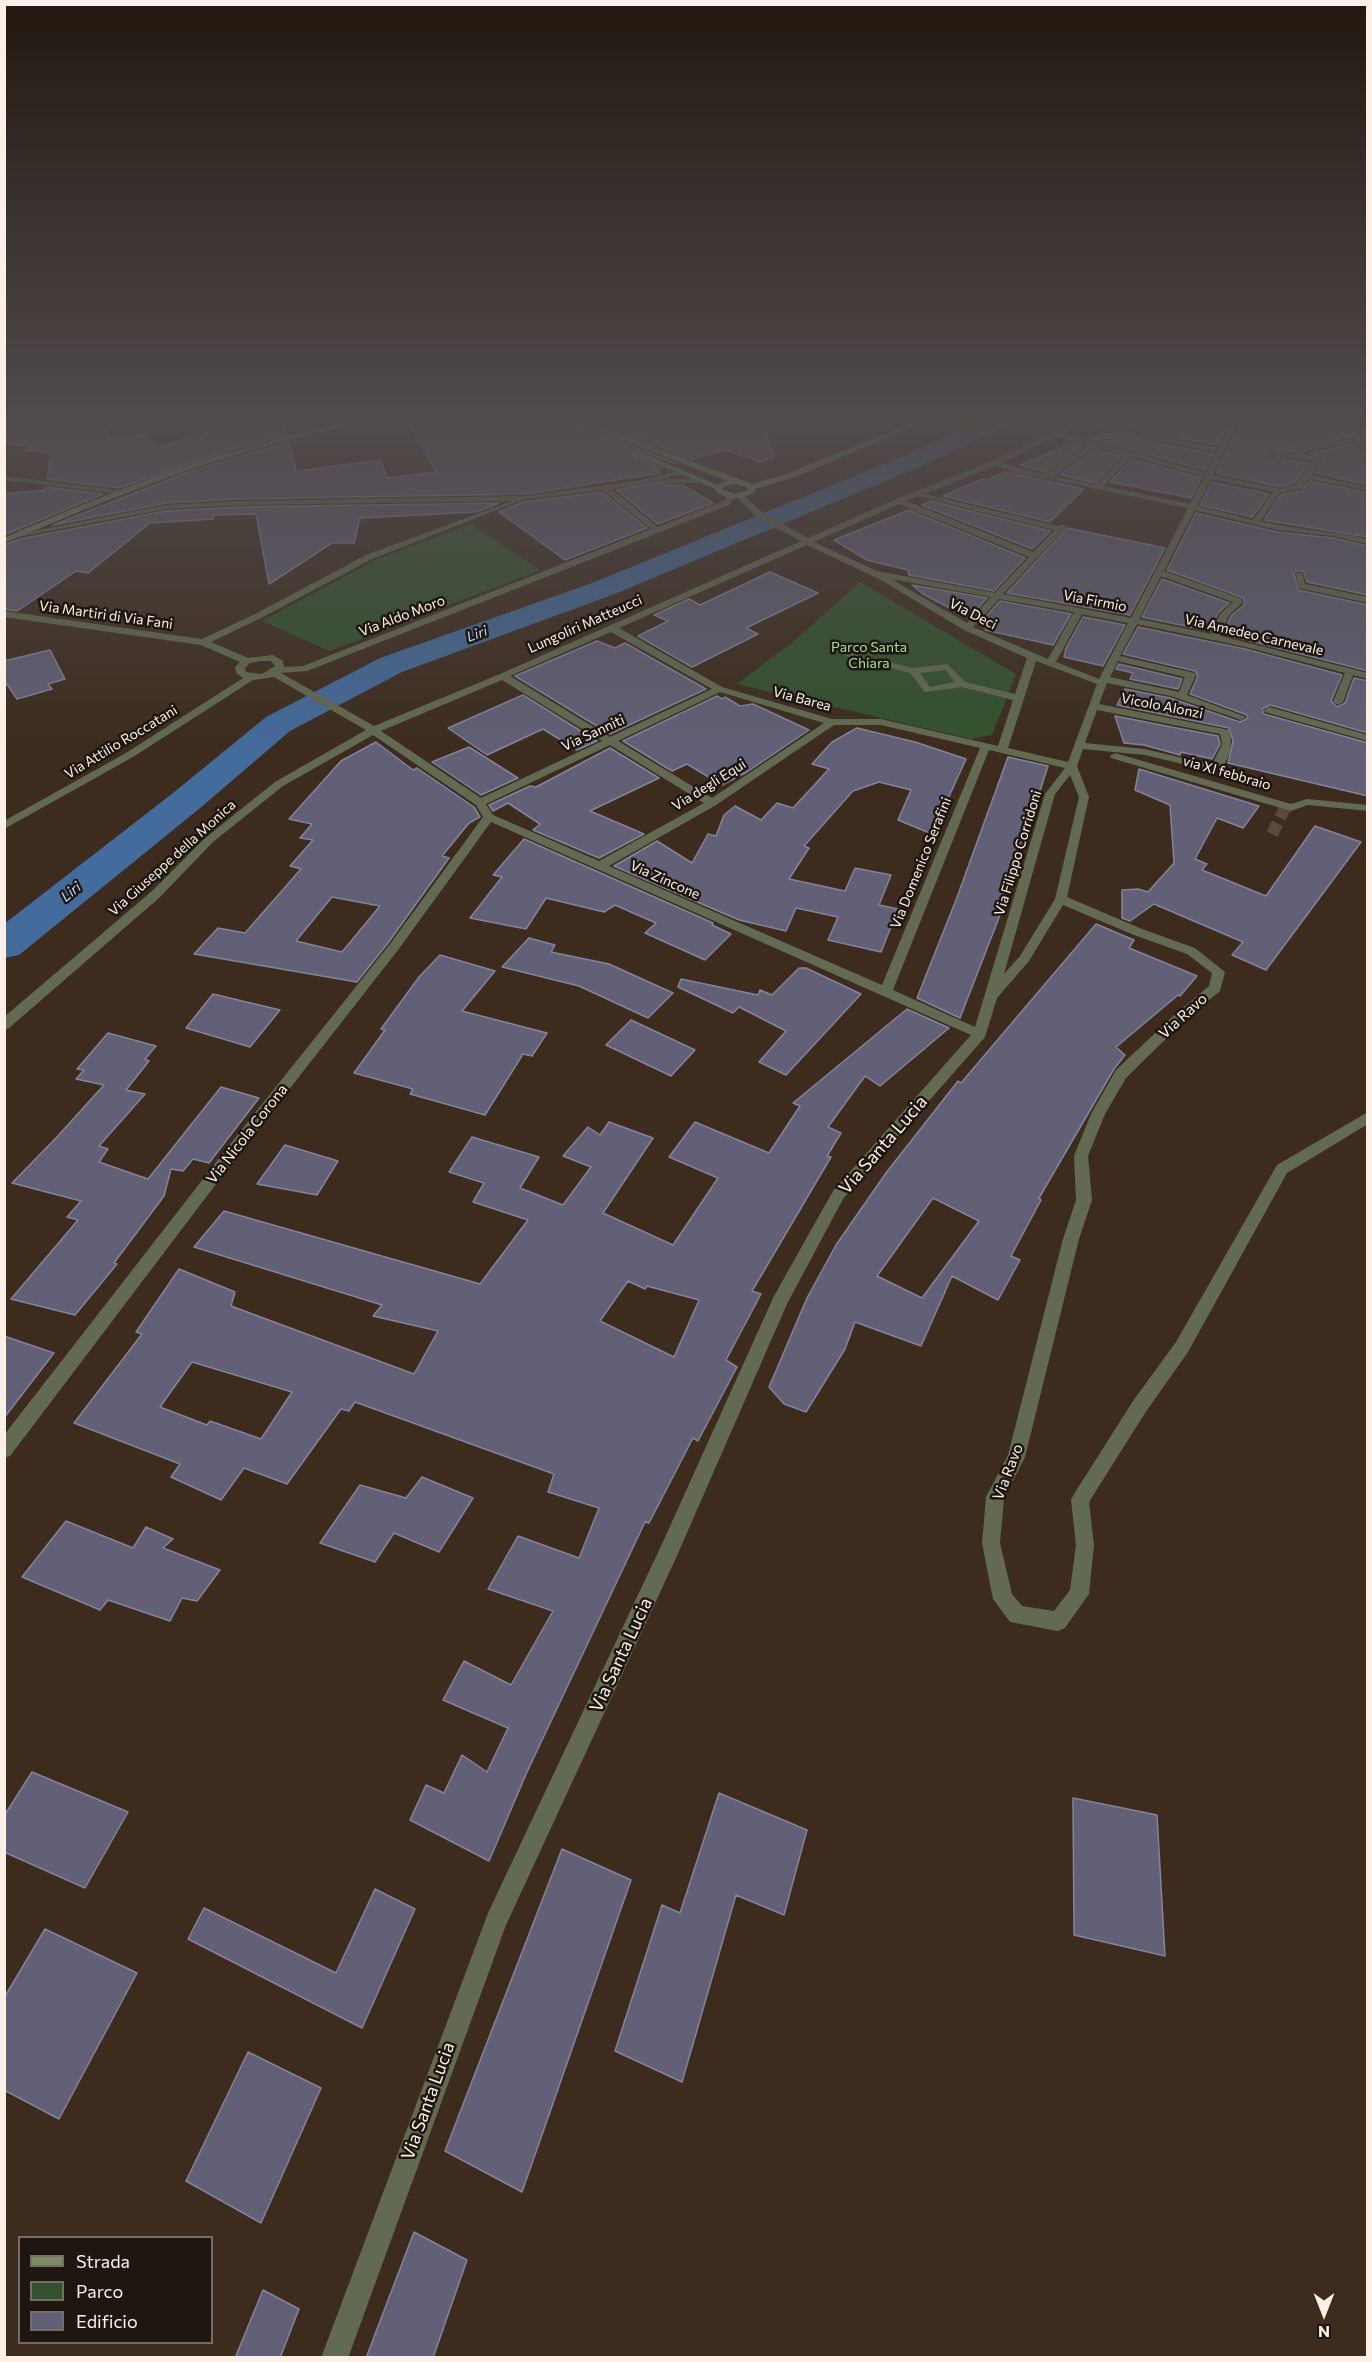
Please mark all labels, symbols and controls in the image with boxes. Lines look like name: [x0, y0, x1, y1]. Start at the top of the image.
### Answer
street label: Via Firmio: [1062, 587, 1128, 615]
street label: Lungoliri Matteucci: [525, 591, 645, 657]
street label: Via Aldo Moro: [357, 592, 447, 640]
street label: Via Deci: [946, 595, 1000, 633]
street label: Via Martiri di Via Fani: [38, 597, 174, 633]
street label: Via Amedeo Carnevale: [1183, 611, 1325, 659]
water label: Liri: [464, 623, 490, 645]
park label: Parco Santa Chiara: [831, 639, 907, 672]
street label: Via Barea: [771, 683, 833, 715]
street label: Vicolo Alonzi: [1120, 690, 1204, 722]
street label: Via Attilio Roccatani: [62, 702, 180, 782]
street label: Via Sanniti: [559, 711, 627, 755]
street label: via XI febbraio: [1181, 752, 1273, 794]
street label: Via degli Equi: [669, 756, 749, 814]
street label: Via Filippo Corridoni: [991, 788, 1045, 918]
street label: Via Domenico Serafini: [887, 795, 955, 931]
street label: Via Giuseppe della Monica: [105, 796, 239, 920]
street label: Via Zincone: [627, 857, 703, 903]
water label: Liri: [58, 879, 84, 905]
street label: Via Ravo: [1155, 990, 1211, 1042]
street label: Via Nicola Corona: [203, 1081, 291, 1187]
street label: Via Santa Lucia: [834, 1091, 932, 1199]
street label: Via Ravo: [989, 1441, 1027, 1503]
street label: Via Santa Lucia: [585, 1594, 657, 1716]
street label: Via Santa Lucia: [397, 2039, 459, 2163]
legend: [18, 2236, 213, 2344]
text: Strada: [76, 2250, 130, 2272]
text: Parco: [76, 2280, 123, 2302]
north arrow: [1294, 2284, 1354, 2344]
text: Edificio: [76, 2310, 138, 2332]
text: N: [1318, 2323, 1330, 2342]

